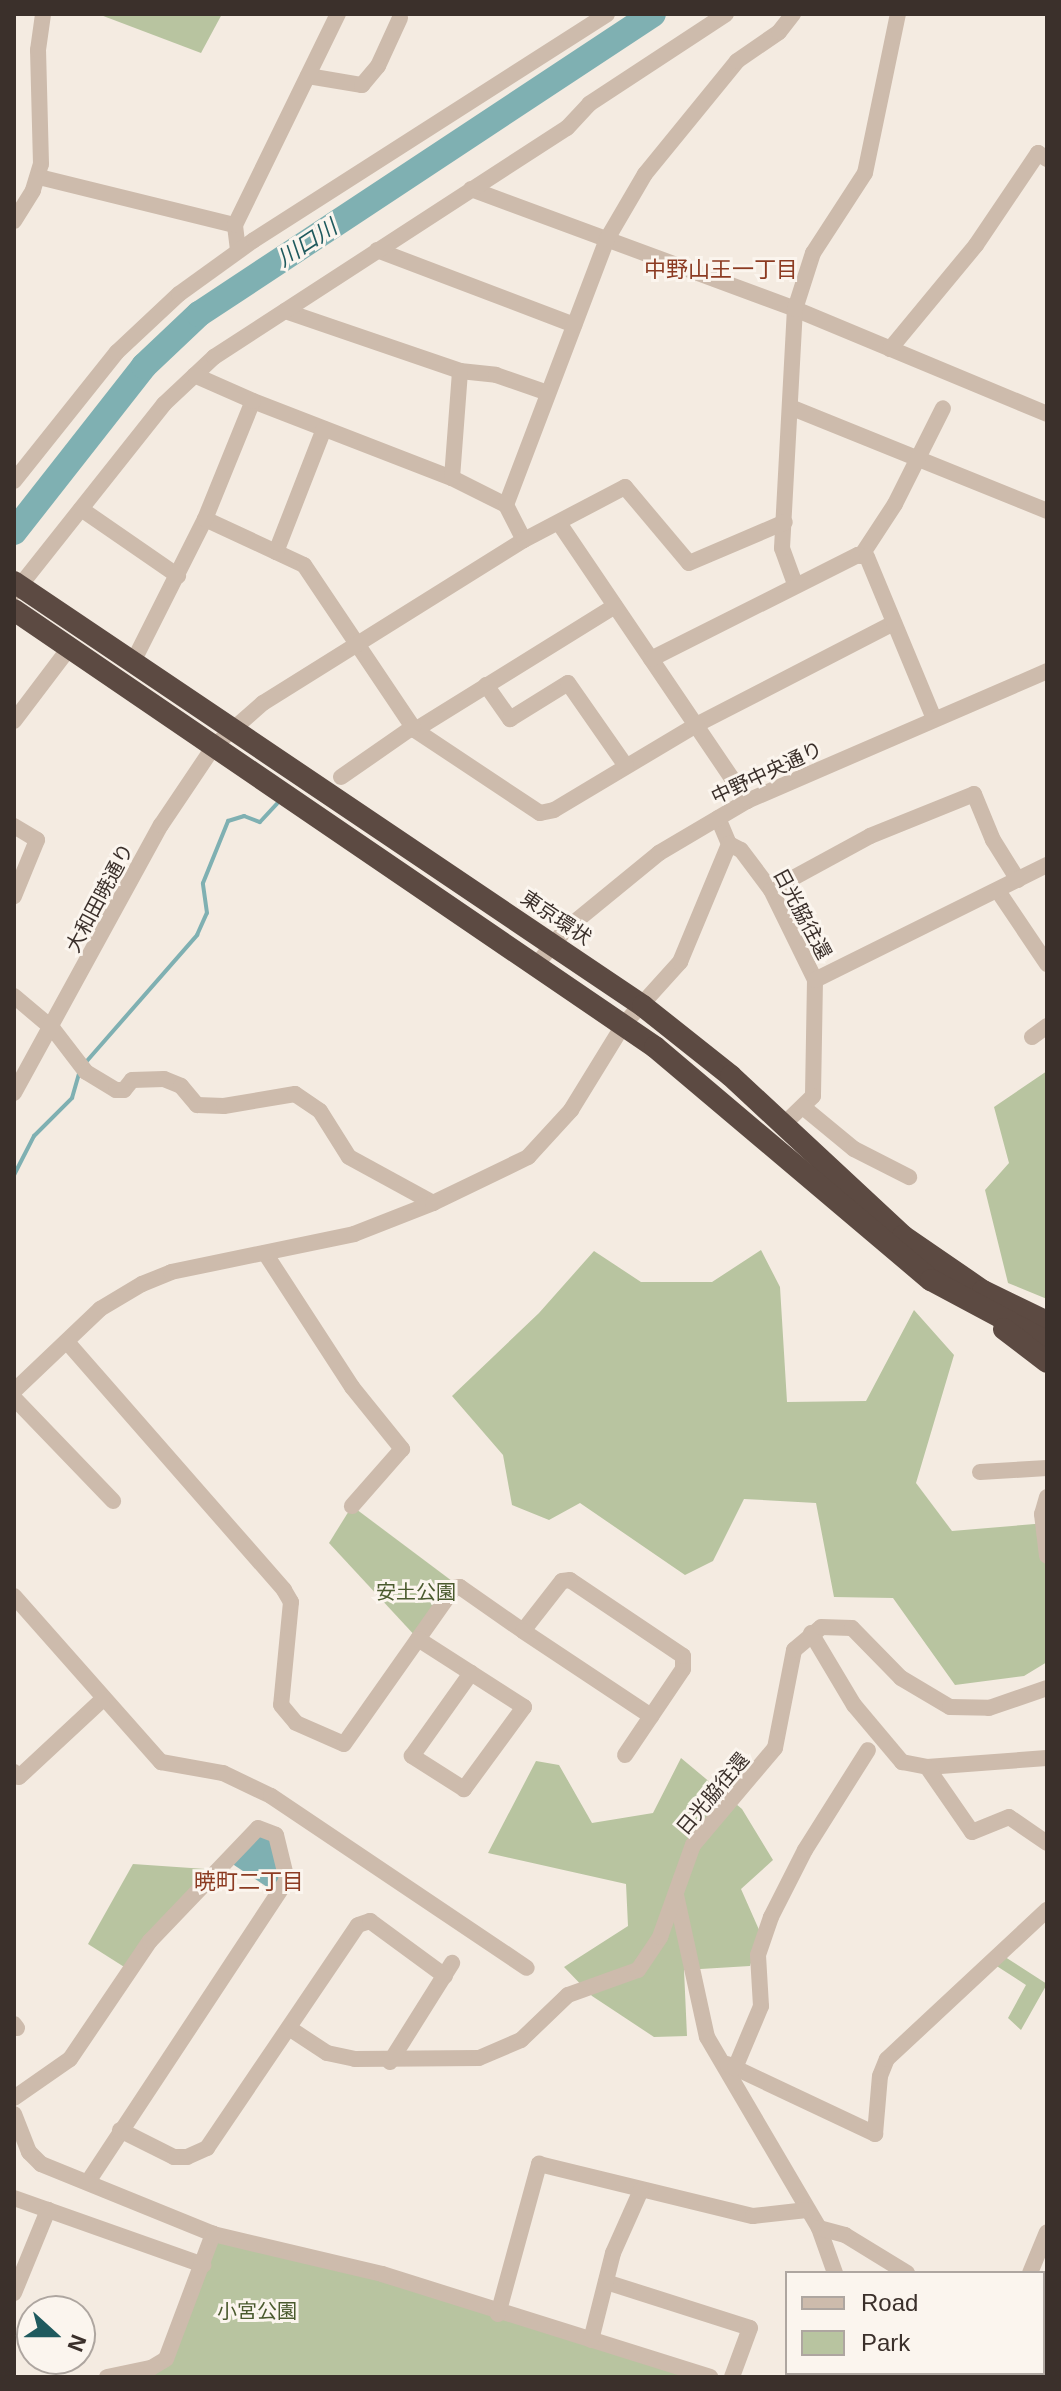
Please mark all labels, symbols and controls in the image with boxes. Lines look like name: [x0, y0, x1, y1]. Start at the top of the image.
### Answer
water label: 川口川: [272, 214, 342, 272]
district label: 中野山王一丁目: [644, 257, 798, 283]
street label: 中野中央通り: [708, 737, 826, 809]
street label: 大和田暁通り: [61, 839, 139, 957]
street label: 日光脇往還: [768, 864, 836, 964]
street label: 東京環状: [516, 886, 596, 950]
park label: 安土公園: [376, 1580, 456, 1604]
street label: 日光脇往還: [672, 1748, 754, 1840]
district label: 暁町二丁目: [194, 1869, 304, 1895]
legend: [785, 2271, 1045, 2375]
text: Road: [861, 2289, 918, 2316]
north arrow: [16, 2295, 96, 2375]
park label: 小宮公園: [217, 2299, 297, 2323]
text: Park: [861, 2329, 910, 2356]
text: N: [62, 2331, 92, 2355]

